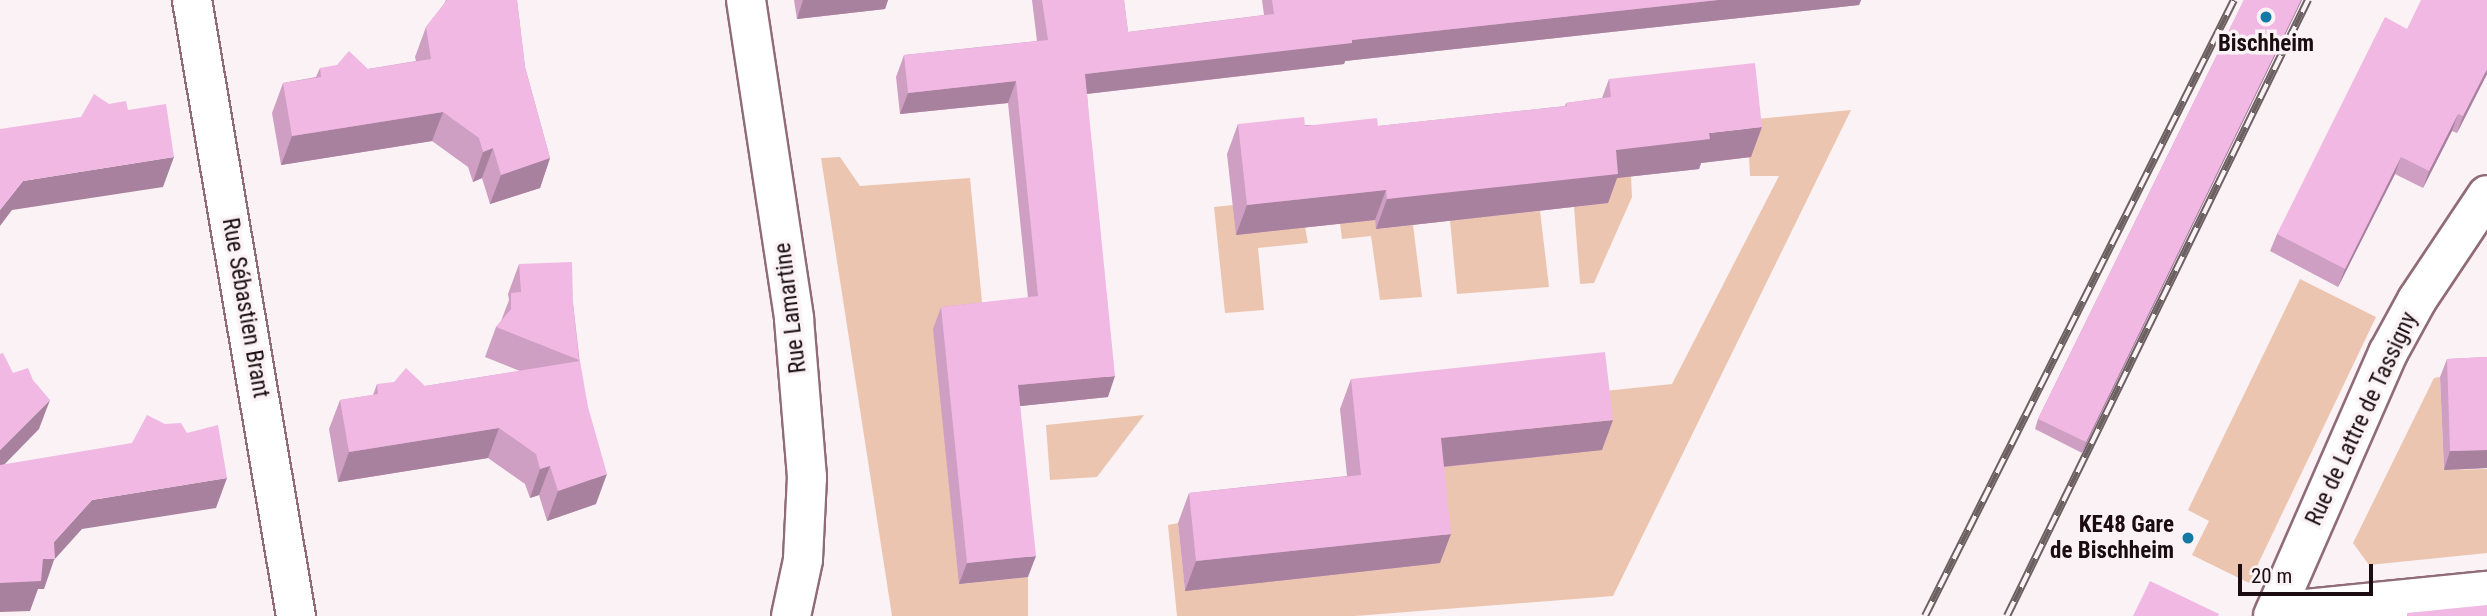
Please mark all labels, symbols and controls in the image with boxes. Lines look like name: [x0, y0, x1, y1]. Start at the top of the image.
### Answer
marker: Bischheim: [2256, 7, 2276, 27]
place label: Bischheim: [2218, 30, 2314, 58]
street label: Rue Sébastien Brant: [216, 216, 274, 400]
street label: Rue Lamartine: [769, 241, 813, 375]
street label: Rue de Lattre de Tassigny: [2300, 308, 2424, 530]
place label: KE48 Gare de Bischheim: [2050, 511, 2174, 565]
marker: KE48 Gare de Bischheim: [2180, 530, 2196, 546]
scale bar: [2242, 550, 2377, 594]
text: 20 m: [2251, 564, 2292, 588]

